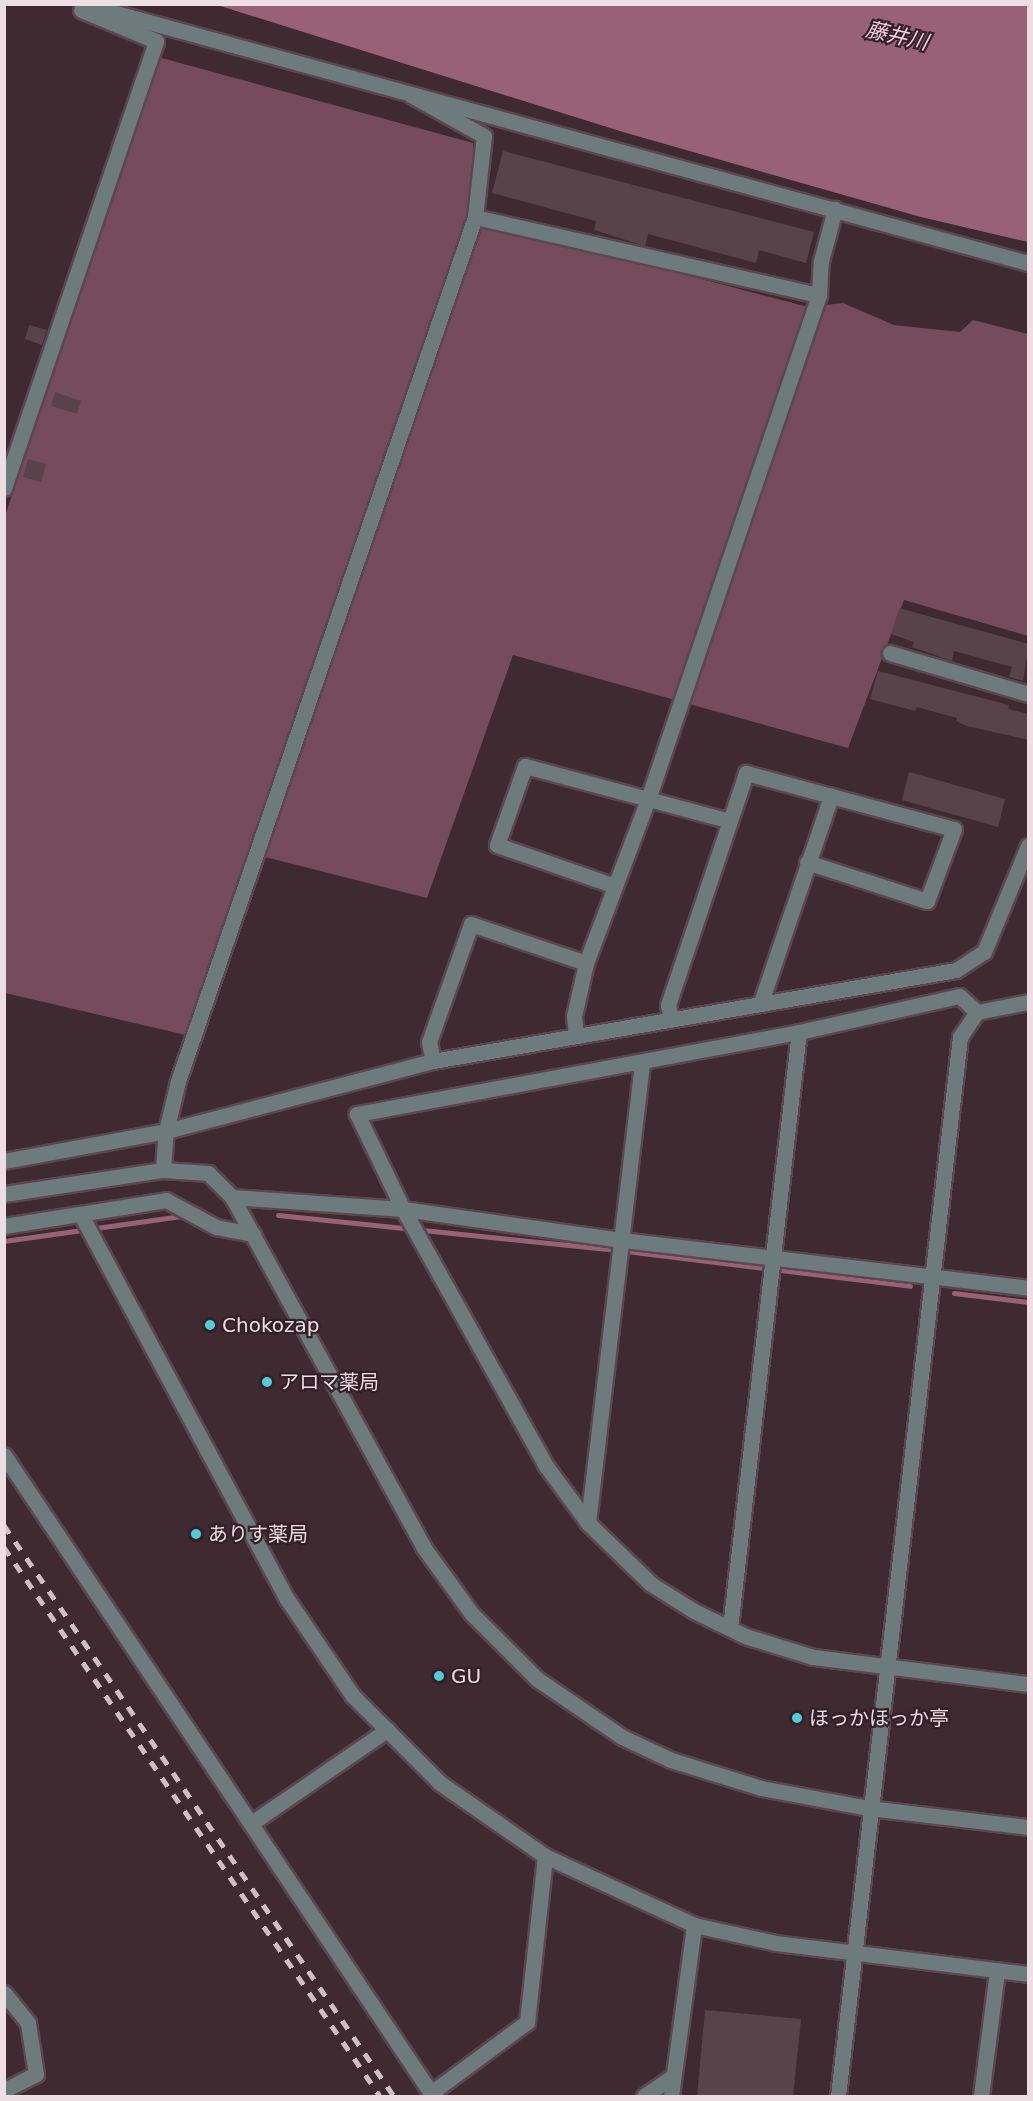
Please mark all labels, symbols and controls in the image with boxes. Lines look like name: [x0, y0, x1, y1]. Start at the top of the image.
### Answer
water label: 藤井川: [863, 17, 931, 55]
place label: Chokozap: [222, 1313, 319, 1337]
marker: Chokozap: [203, 1318, 217, 1332]
place label: アロマ薬局: [279, 1370, 379, 1394]
marker: アロマ薬局: [260, 1375, 274, 1389]
place label: ありす薬局: [208, 1522, 308, 1546]
marker: ありす薬局: [189, 1527, 203, 1541]
place label: GU: [451, 1664, 481, 1688]
marker: GU: [432, 1669, 446, 1683]
place label: ほっかほっか亭: [809, 1706, 949, 1730]
marker: ほっかほっか亭: [790, 1711, 804, 1725]

